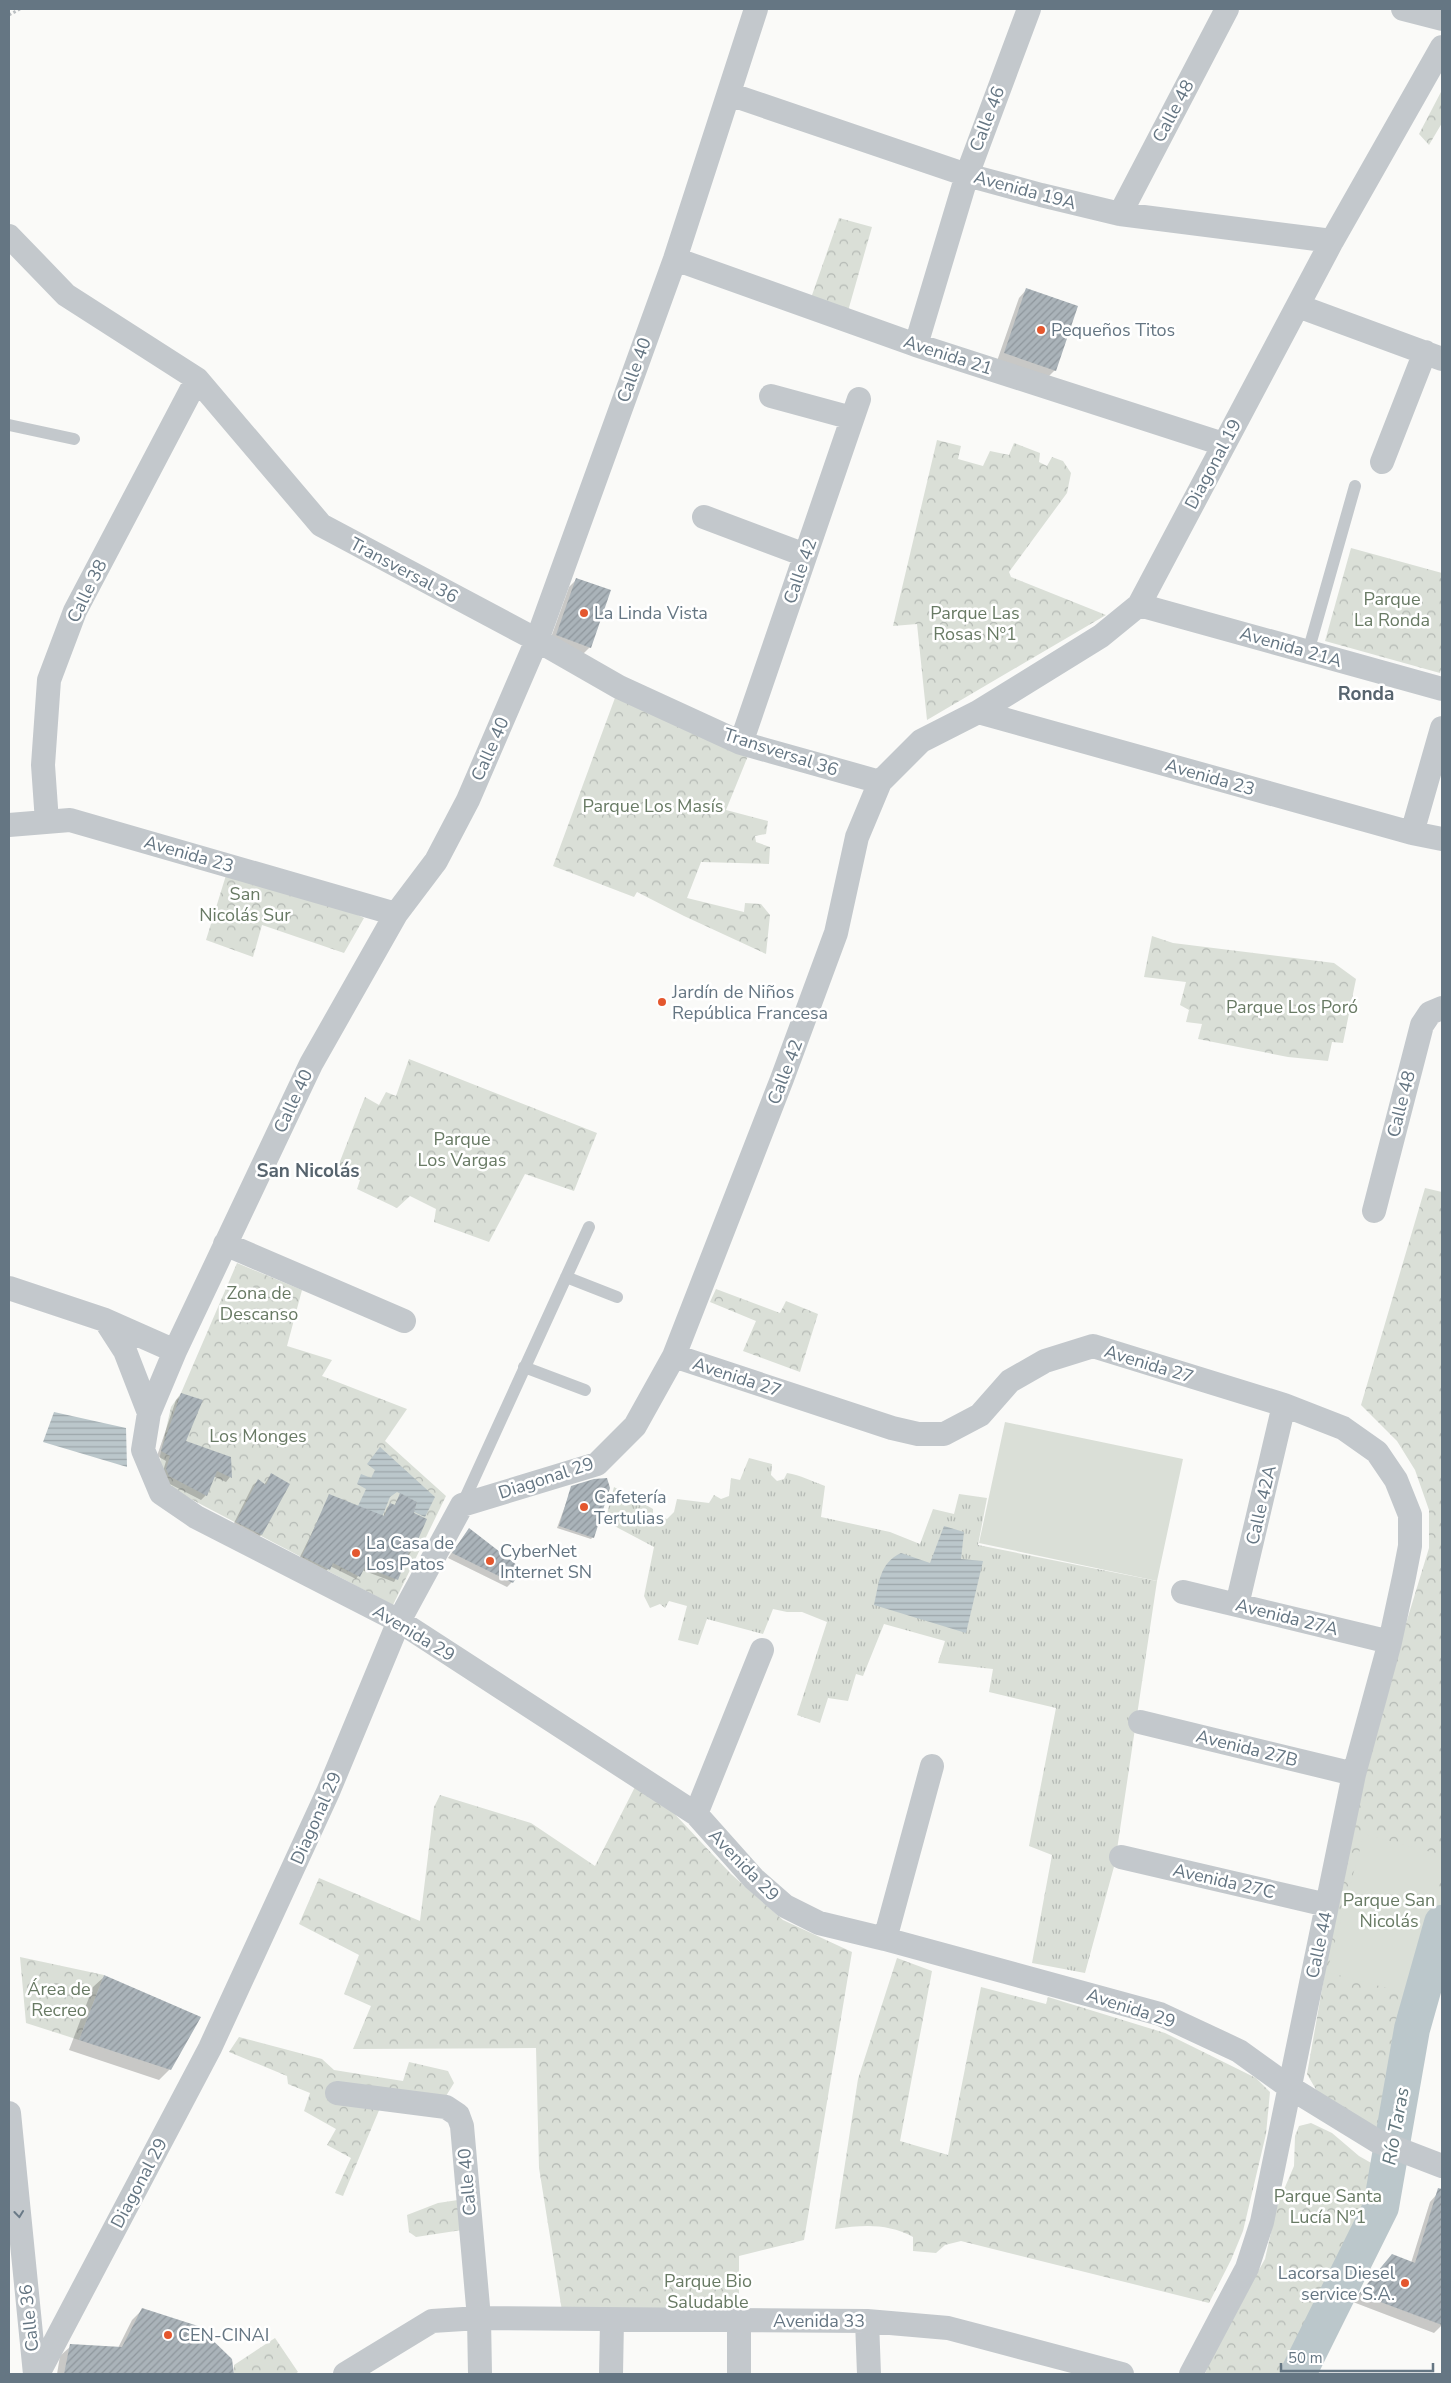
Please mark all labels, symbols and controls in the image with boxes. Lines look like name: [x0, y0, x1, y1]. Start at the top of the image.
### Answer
street label: Calle 48: [1147, 75, 1199, 147]
street label: Calle 46: [964, 83, 1010, 155]
street label: Avenida 19A: [971, 165, 1079, 215]
place label: Pequeños Titos: [1051, 318, 1175, 342]
marker: Pequeños Titos: [1035, 324, 1047, 336]
street label: Avenida 21: [901, 329, 995, 381]
street label: Calle 40: [611, 334, 657, 406]
street label: Diagonal 19: [1179, 415, 1247, 513]
street label: Transversal 36: [346, 531, 462, 609]
street label: Calle 42: [778, 535, 822, 607]
street label: Calle 38: [61, 555, 113, 627]
park label: Parque La Ronda: [1354, 587, 1430, 632]
place label: La Linda Vista: [594, 601, 708, 625]
park label: Parque Las Rosas Nº1: [930, 601, 1020, 646]
marker: La Linda Vista: [578, 607, 590, 619]
street label: Avenida 21A: [1237, 621, 1345, 673]
district label: Ronda: [1338, 681, 1394, 707]
street label: Calle 40: [465, 713, 515, 785]
street label: Transversal 36: [721, 722, 841, 782]
street label: Avenida 23: [1162, 753, 1258, 801]
park label: Parque Los Masís: [582, 794, 724, 818]
street label: Avenida 23: [141, 830, 237, 878]
park label: San Nicolás Sur: [199, 882, 291, 927]
place label: Jardín de Niños República Francesa: [671, 980, 828, 1025]
park label: Parque Los Poró: [1226, 995, 1358, 1019]
marker: Jardín de Niños República Francesa: [656, 996, 668, 1008]
street label: Calle 42: [762, 1036, 808, 1108]
street label: Calle 40: [268, 1065, 318, 1137]
street label: Calle 48: [1381, 1068, 1421, 1140]
park label: Parque Los Vargas: [418, 1127, 506, 1172]
district label: San Nicolás: [256, 1158, 360, 1184]
park label: Zona de Descanso: [220, 1281, 298, 1326]
street label: Avenida 27: [1101, 1339, 1197, 1389]
street label: Avenida 27: [690, 1351, 784, 1403]
park label: Los Monges: [209, 1424, 307, 1448]
street label: Diagonal 29: [495, 1451, 597, 1505]
street label: Calle 42A: [1240, 1463, 1282, 1547]
place label: Cafetería Tertulias: [594, 1485, 667, 1530]
marker: Cafetería Tertulias: [578, 1501, 590, 1513]
place label: La Casa de Los Patos: [366, 1531, 454, 1576]
place label: CyberNet Internet SN: [500, 1539, 592, 1584]
marker: La Casa de Los Patos: [350, 1547, 362, 1559]
marker: CyberNet Internet SN: [484, 1555, 496, 1567]
street label: Avenida 27A: [1233, 1593, 1341, 1641]
street label: Avenida 29: [368, 1599, 460, 1667]
street label: Avenida 27B: [1194, 1724, 1300, 1772]
street label: Diagonal 29: [285, 1768, 347, 1868]
street label: Avenida 29: [703, 1824, 785, 1906]
street label: Avenida 27C: [1171, 1858, 1277, 1904]
park label: Parque San Nicolás: [1343, 1888, 1435, 1933]
street label: Calle 44: [1300, 1909, 1338, 1981]
park label: Área de Recreo: [27, 1977, 91, 2022]
street label: Avenida 29: [1084, 1982, 1178, 2034]
water label: Río Taras: [1376, 2085, 1416, 2167]
street label: Diagonal 29: [105, 2134, 173, 2232]
street label: Calle 40: [452, 2147, 482, 2217]
park label: Parque Santa Lucía Nº1: [1274, 2184, 1382, 2229]
one-way arrow: [13, 2210, 24, 2218]
place label: Lacorsa Diesel service S.A.: [1278, 2261, 1396, 2306]
park label: Parque Bio Saludable: [664, 2269, 752, 2314]
marker: Lacorsa Diesel service S.A.: [1399, 2277, 1411, 2289]
street label: Calle 36: [14, 2283, 44, 2353]
street label: Avenida 33: [773, 2309, 865, 2333]
place label: CEN-CINAI: [178, 2323, 269, 2347]
marker: CEN-CINAI: [162, 2329, 174, 2341]
scale bar: [1281, 2340, 1434, 2372]
text: 50 m: [1288, 2348, 1323, 2368]

